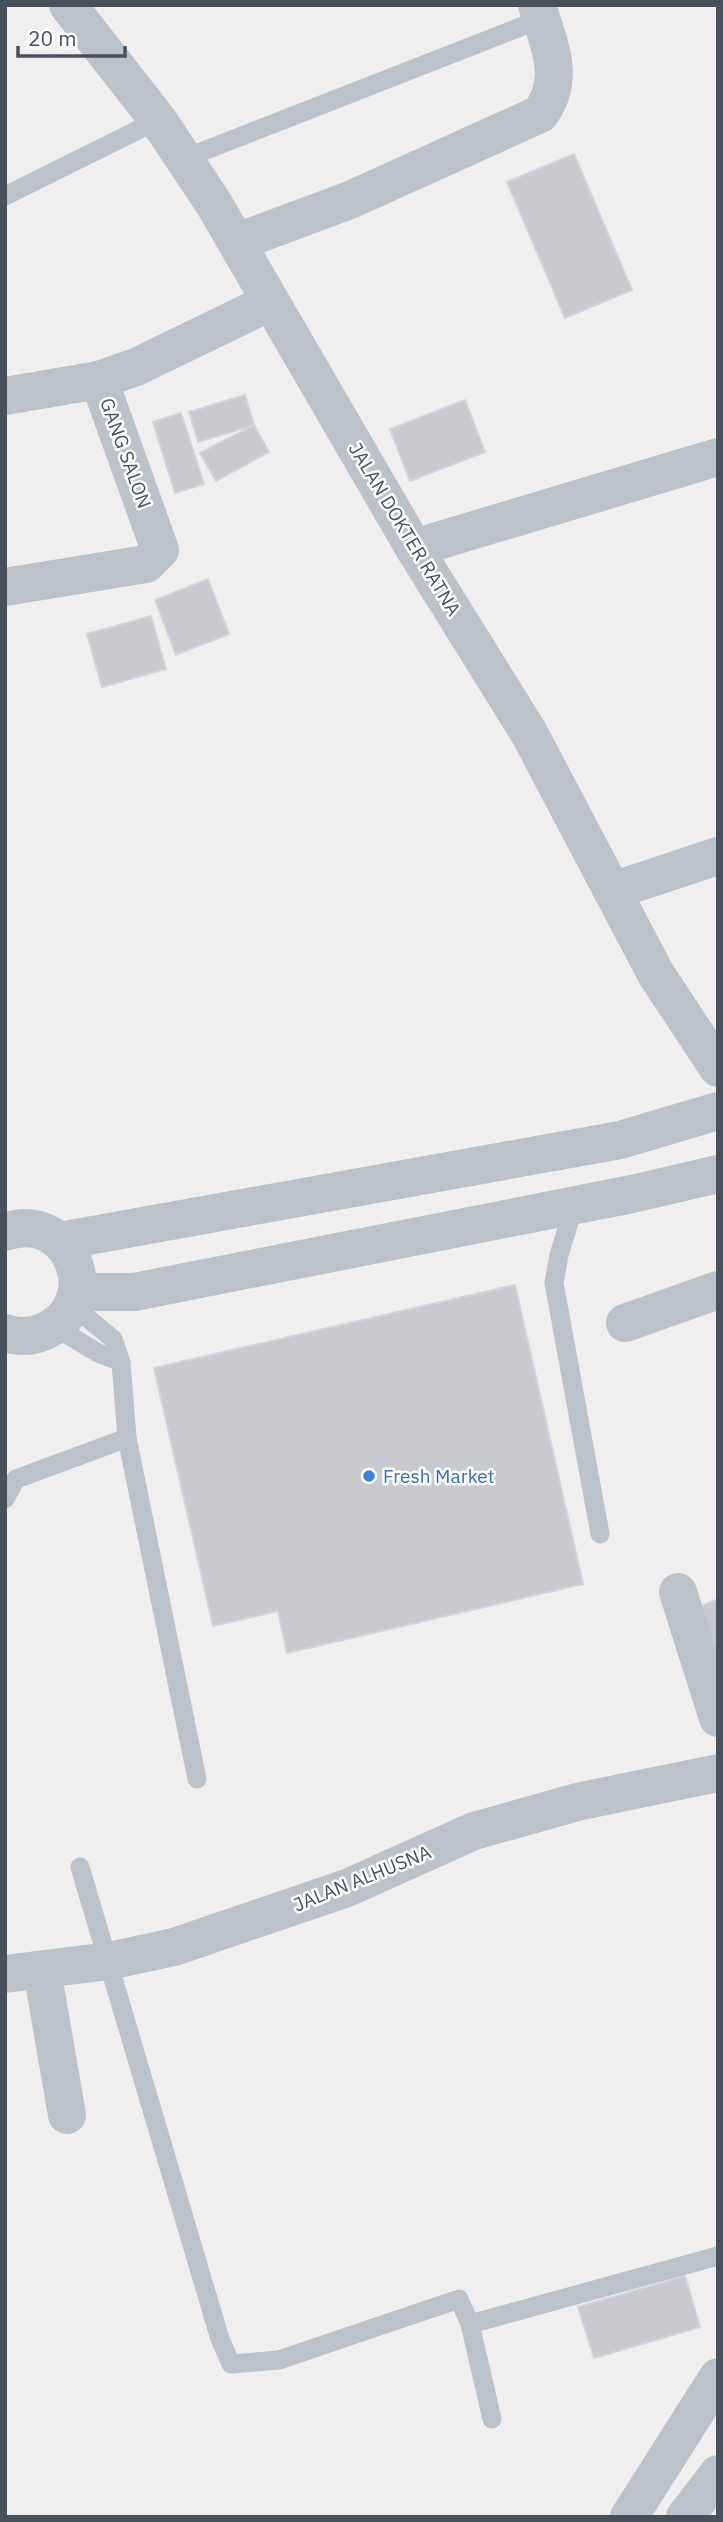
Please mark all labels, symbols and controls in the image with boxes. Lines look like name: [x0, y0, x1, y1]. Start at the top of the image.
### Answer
scale bar: [18, 14, 124, 58]
text: 20 m: [28, 24, 77, 52]
street label: GANG SALON: [95, 395, 157, 511]
street label: JALAN DOKTER RATNA: [344, 438, 466, 620]
place label: Fresh Market: [383, 1464, 494, 1488]
marker: Fresh Market: [361, 1468, 377, 1484]
street label: JALAN ALHUSNA: [290, 1839, 434, 1917]

